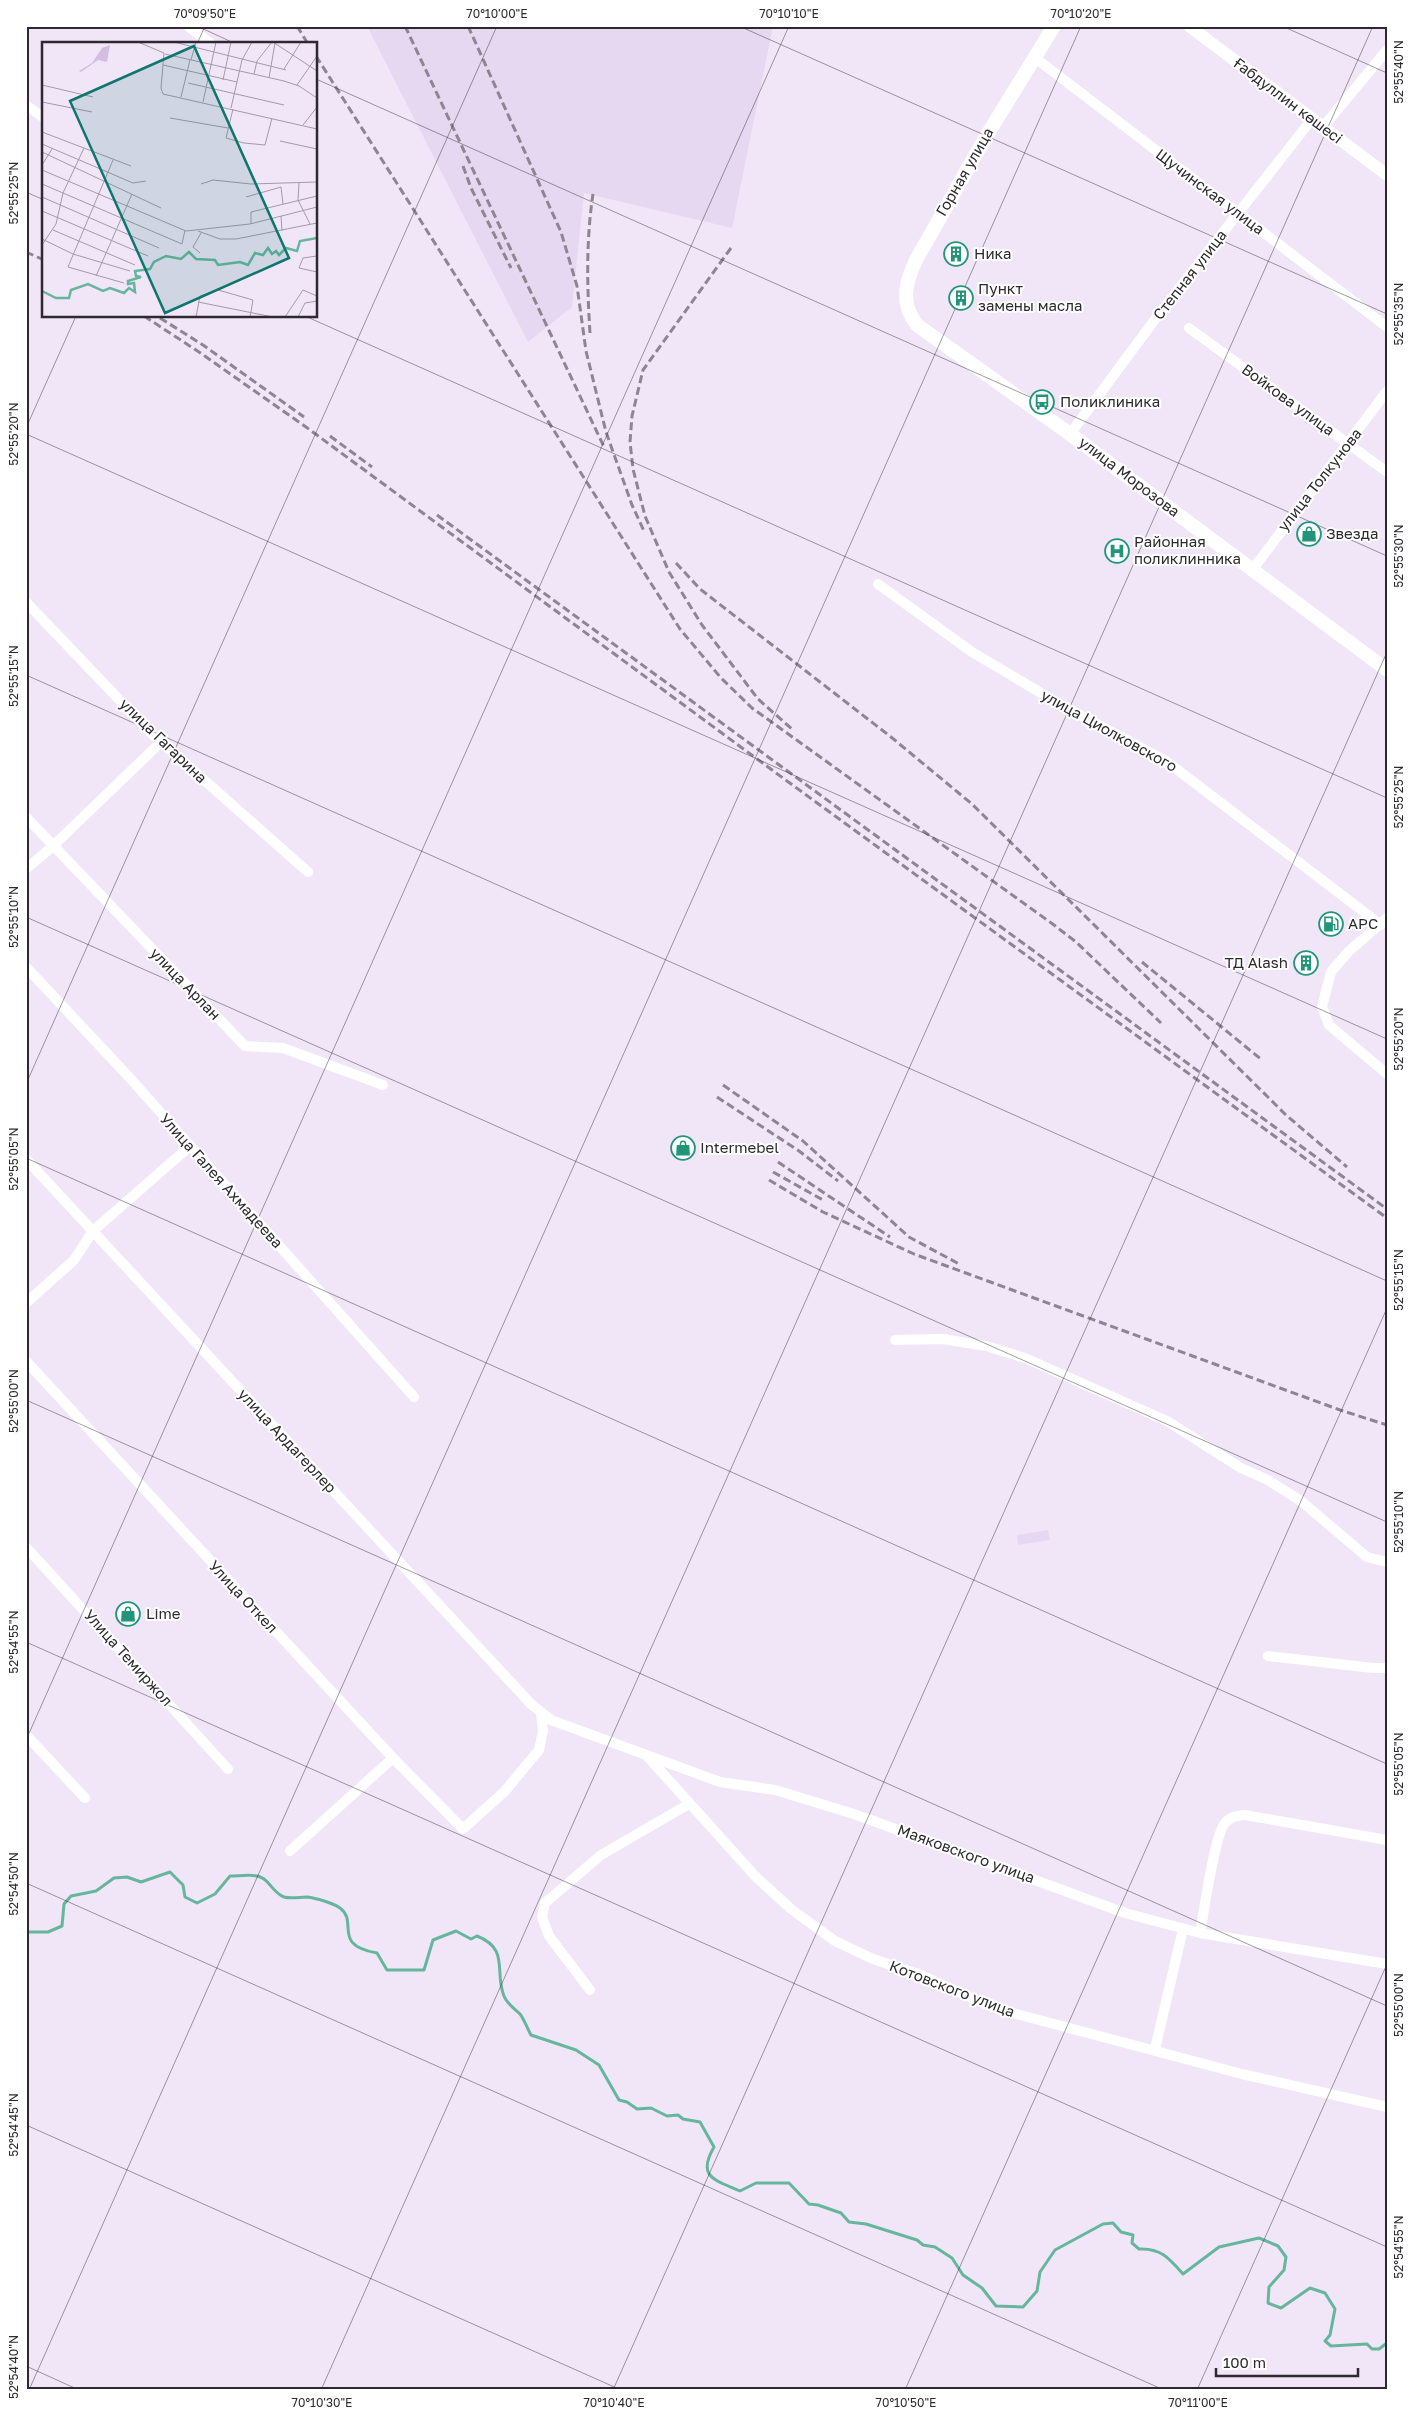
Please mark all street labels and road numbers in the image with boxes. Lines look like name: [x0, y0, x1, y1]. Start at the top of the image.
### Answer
street label: Ғабдуллин көшесі: [1231, 54, 1346, 147]
street label: Горная улица: [932, 124, 997, 219]
street label: Щучинская улица: [1153, 145, 1268, 238]
street label: Степная улица: [1149, 226, 1230, 323]
street label: Войкова улица: [1239, 360, 1338, 439]
street label: улица Толкунова: [1273, 424, 1365, 534]
street label: улица Морозова: [1076, 432, 1184, 520]
street label: улица Циолковского: [1038, 685, 1181, 775]
street label: улица Гагарина: [116, 694, 211, 786]
street label: улица Арлан: [147, 944, 225, 1023]
street label: Улица Галея Ахмадеева: [157, 1109, 287, 1251]
street label: улица Ардагерлер: [235, 1385, 341, 1496]
street label: Улица Откел: [206, 1556, 282, 1636]
street label: Улица Темиржол: [81, 1605, 177, 1709]
street label: Маяковского улица: [895, 1820, 1037, 1886]
street label: Котовского улица: [887, 1956, 1018, 2020]

